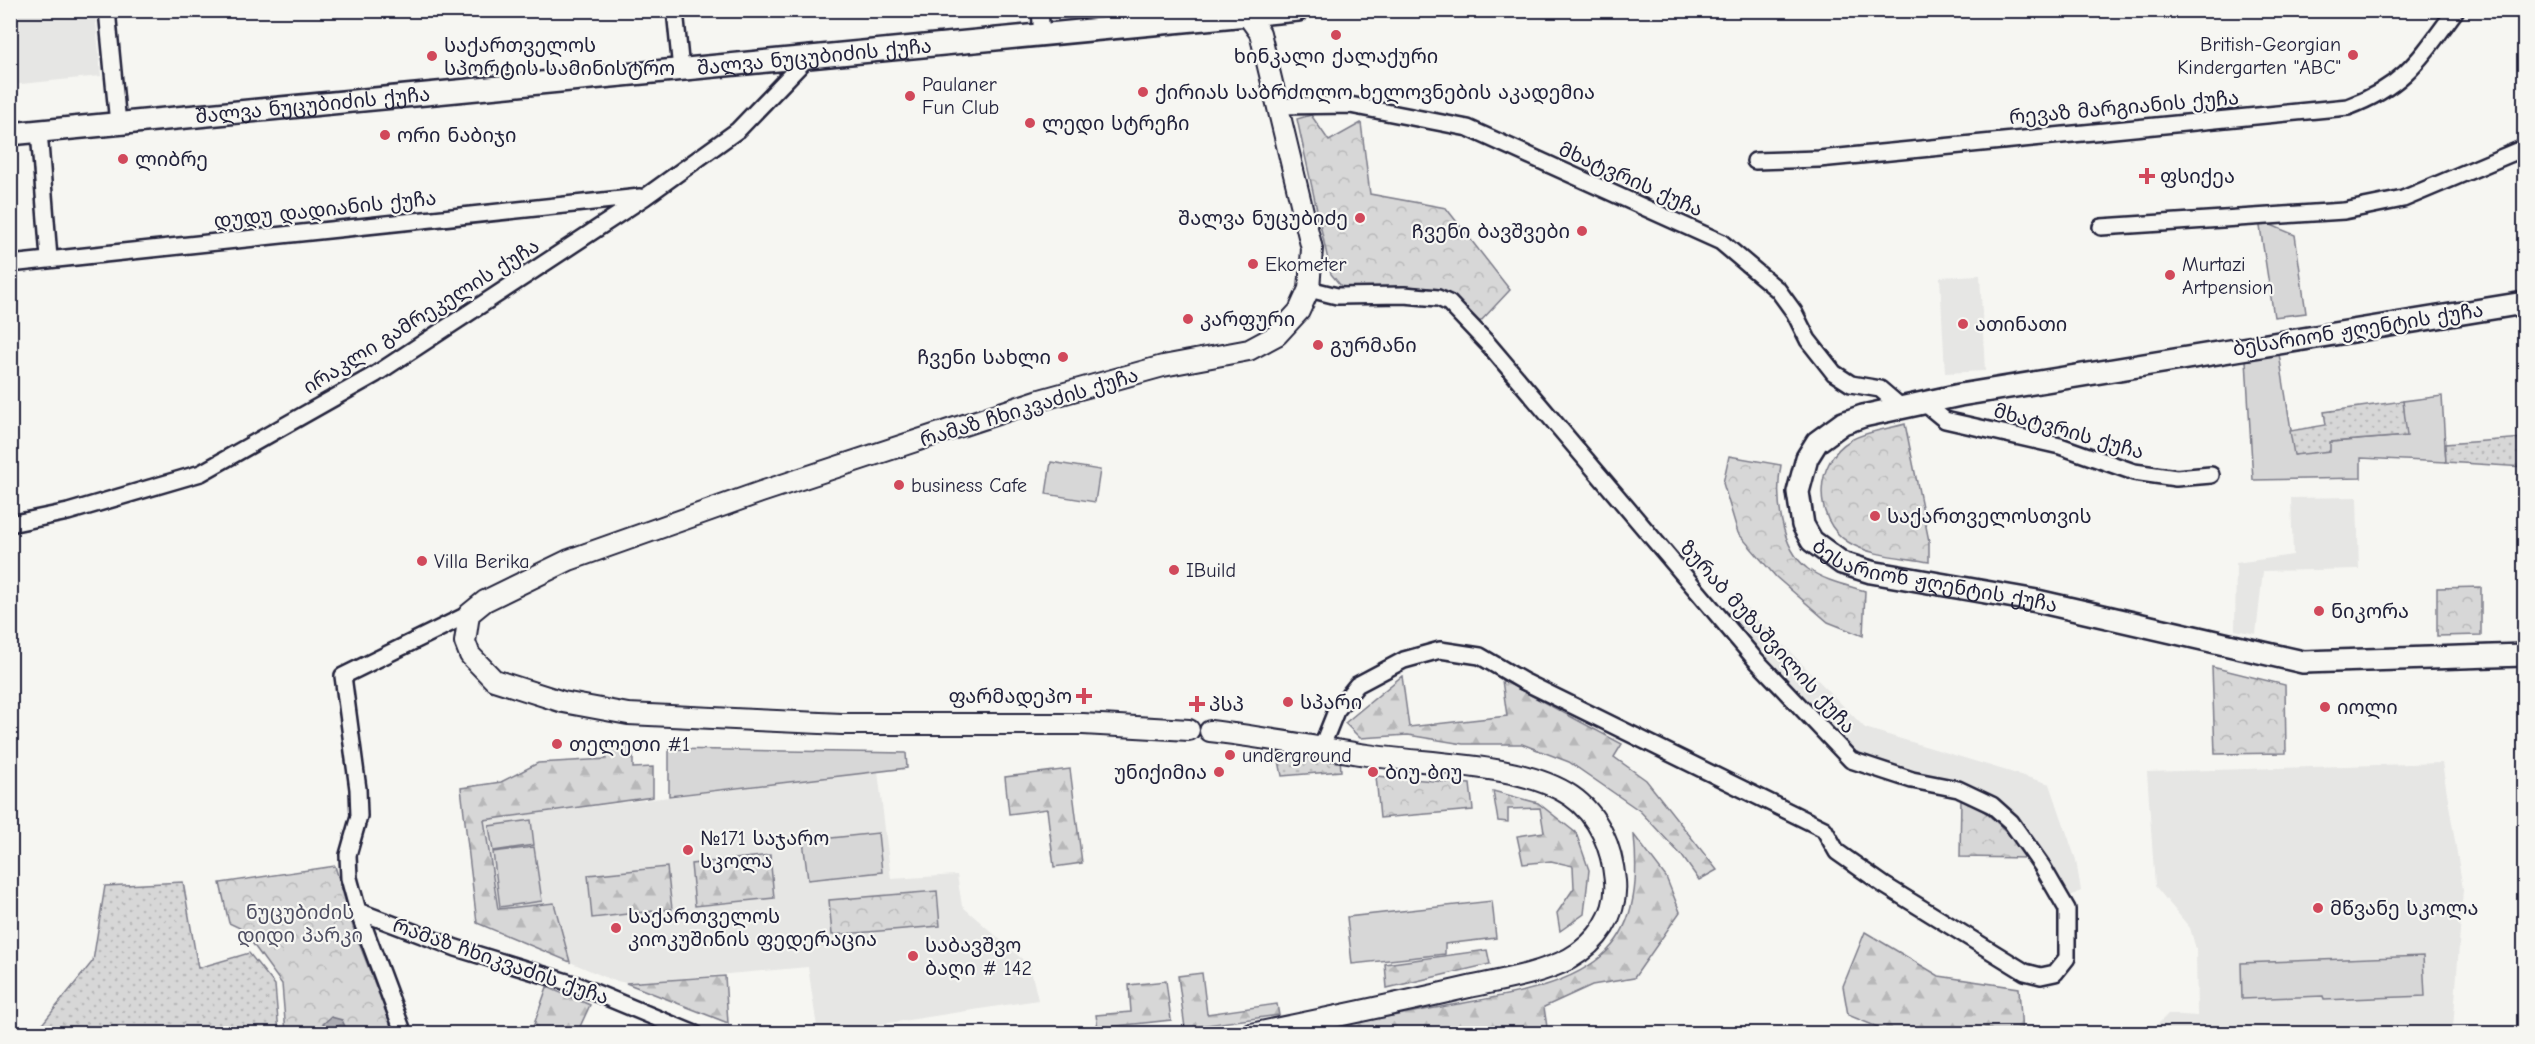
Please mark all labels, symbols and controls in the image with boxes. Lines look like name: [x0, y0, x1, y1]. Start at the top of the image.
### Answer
marker: ხინკალი ქალაქური: [1329, 28, 1343, 42]
place label: British-Georgian Kindergarten "ABC": [2177, 33, 2341, 79]
place label: საქართველოს სპორტის სამინისტრო: [444, 34, 675, 80]
street label: შალვა ნუცუბიძის ქუჩა: [696, 34, 933, 80]
place label: ხინკალი ქალაქური: [1234, 45, 1438, 69]
marker: British-Georgian Kindergarten "ABC": [2346, 48, 2360, 62]
marker: საქართველოს სპორტის სამინისტრო: [425, 49, 439, 63]
place label: Paulaner Fun Club: [922, 73, 999, 119]
place label: ქირიას საბრძოლო ხელოვნების აკადემია: [1155, 81, 1595, 105]
street label: შალვა ნუცუბიძის ქუჩა: [194, 83, 431, 128]
marker: ქირიას საბრძოლო ხელოვნების აკადემია: [1136, 85, 1150, 99]
street label: რევაზ მარგიანის ქუჩა: [2008, 86, 2240, 129]
marker: Paulaner Fun Club: [903, 89, 917, 103]
place label: ლედი სტრეჩი: [1042, 112, 1190, 136]
marker: ლედი სტრეჩი: [1023, 116, 1037, 130]
place label: ორი ნაბიჯი: [397, 124, 517, 147]
marker: ორი ნაბიჯი: [378, 128, 392, 142]
street label: მხატვრის ქუჩა: [1555, 137, 1706, 221]
place label: ლიბრე: [135, 148, 208, 172]
marker: ლიბრე: [116, 152, 130, 166]
place label: ფსიქეა: [2160, 165, 2235, 188]
marker: ფსიქეა: [2138, 167, 2156, 185]
street label: დუდუ დადიანის ქუჩა: [213, 186, 437, 234]
place label: შალვა ნუცუბიძე: [1178, 207, 1348, 231]
marker: შალვა ნუცუბიძე: [1353, 211, 1367, 225]
place label: Ჩვენი ბავშვები: [1411, 220, 1570, 243]
marker: Ჩვენი ბავშვები: [1575, 224, 1589, 238]
street label: ირაკლი გამრეკელის ქუჩა: [299, 234, 544, 400]
place label: Ekometer: [1265, 253, 1347, 276]
place label: Murtazi Artpension: [2182, 253, 2273, 299]
marker: Ekometer: [1246, 257, 1260, 271]
marker: Murtazi Artpension: [2163, 268, 2177, 282]
street label: ბესარიონ ჟღენტის ქუჩა: [2231, 298, 2485, 362]
place label: კარფური: [1200, 308, 1295, 331]
marker: კარფური: [1181, 312, 1195, 326]
place label: ათინათი: [1975, 313, 2067, 336]
marker: ათინათი: [1956, 317, 1970, 331]
place label: გურმანი: [1330, 334, 1417, 357]
marker: გურმანი: [1311, 338, 1325, 352]
place label: ჩვენი სახლი: [917, 346, 1051, 370]
marker: ჩვენი სახლი: [1056, 350, 1070, 364]
street label: რამაზ ჩხიკვაძის ქუჩა: [917, 363, 1141, 452]
street label: მხატვრის ქუჩა: [1991, 399, 2147, 464]
place label: business Cafe: [911, 474, 1027, 497]
marker: business Cafe: [892, 478, 906, 492]
place label: საქართველოსთვის: [1887, 505, 2092, 529]
marker: საქართველოსთვის: [1868, 509, 1882, 523]
street label: ბესარიონ ჟღენტის ქუჩა: [1808, 534, 2060, 617]
street label: ზურაბ მუზაშვილის ქუჩა: [1674, 536, 1860, 739]
place label: Villa Berika: [434, 550, 530, 573]
marker: Villa Berika: [415, 554, 429, 568]
place label: IBuild: [1186, 559, 1236, 582]
marker: IBuild: [1167, 563, 1181, 577]
place label: ნიკორა: [2331, 600, 2409, 623]
marker: ნიკორა: [2312, 604, 2326, 618]
place label: ფარმადეპო: [949, 685, 1072, 709]
marker: ფარმადეპო: [1077, 689, 1091, 703]
place label: სპარი: [1300, 691, 1362, 714]
place label: პსპ: [1209, 693, 1244, 716]
marker: სპარი: [1281, 695, 1295, 709]
place label: იოლი: [2337, 696, 2398, 720]
marker: პსპ: [1190, 697, 1204, 711]
marker: იოლი: [2318, 700, 2332, 714]
place label: თელეთი #1: [569, 733, 690, 757]
marker: თელეთი #1: [550, 737, 564, 751]
place label: underground: [1242, 744, 1352, 767]
marker: underground: [1223, 748, 1237, 762]
place label: უნიქიმია: [1114, 761, 1207, 784]
place label: ბიუ ბიუ: [1385, 761, 1463, 784]
marker: უნიქიმია: [1212, 765, 1226, 779]
marker: ბიუ ბიუ: [1366, 765, 1380, 779]
place label: №171 საჯარო სკოლა: [700, 827, 829, 874]
marker: №171 საჯარო სკოლა: [681, 843, 695, 857]
place label: მწვანე სკოლა: [2330, 897, 2479, 921]
park label: ნუცუბიძის დიდი პარკი: [237, 901, 363, 948]
marker: მწვანე სკოლა: [2311, 901, 2325, 915]
place label: საქართველოს კიოკუშინის ფედერაცია: [628, 905, 877, 952]
street label: რამაზ ჩხიკვაძის ქუჩა: [390, 914, 612, 1009]
marker: საქართველოს კიოკუშინის ფედერაცია: [609, 921, 623, 935]
place label: საბავშვო ბაღი # 142: [925, 934, 1032, 981]
marker: საბავშვო ბაღი # 142: [906, 949, 920, 963]

